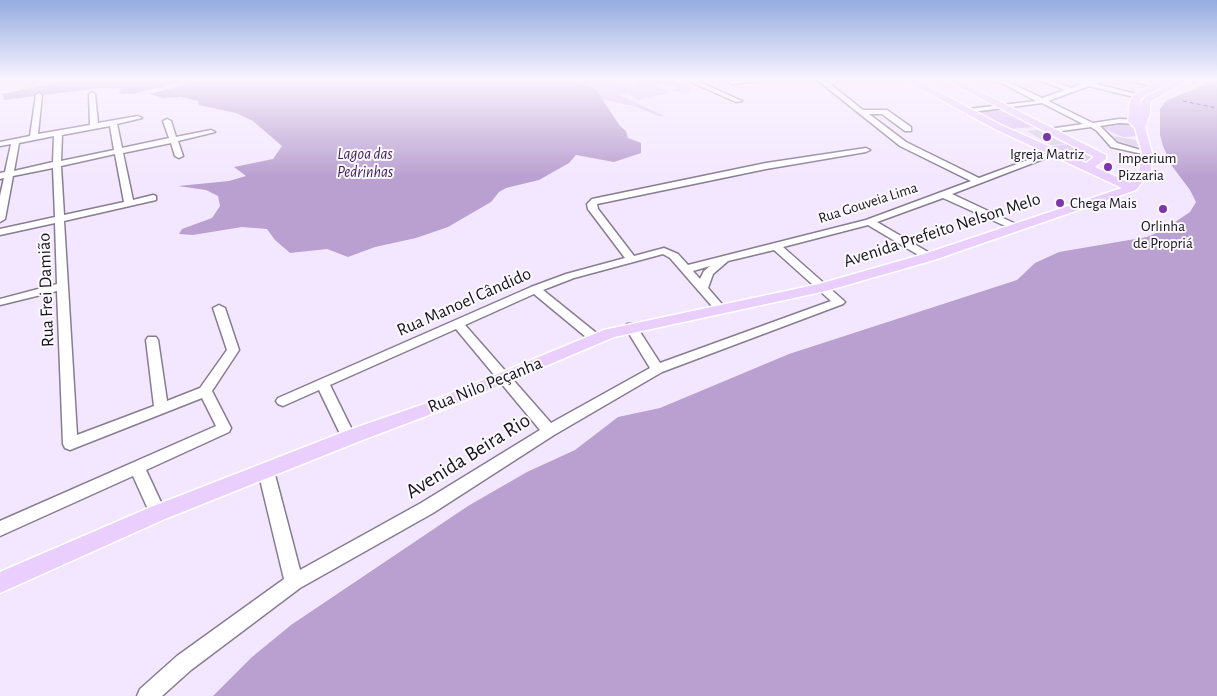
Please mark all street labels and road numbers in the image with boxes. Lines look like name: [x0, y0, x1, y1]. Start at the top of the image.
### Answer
street label: Rua Gouveia Lima: [816, 178, 920, 228]
street label: Avenida Prefeito Nelson Melo: [841, 188, 1043, 272]
street label: Rua Frei Damião: [33, 232, 59, 348]
street label: Rua Manoel Cândido: [394, 263, 534, 341]
street label: Rua Nilo Peçanha: [425, 352, 545, 418]
street label: Avenida Beira Rio: [401, 408, 535, 504]

